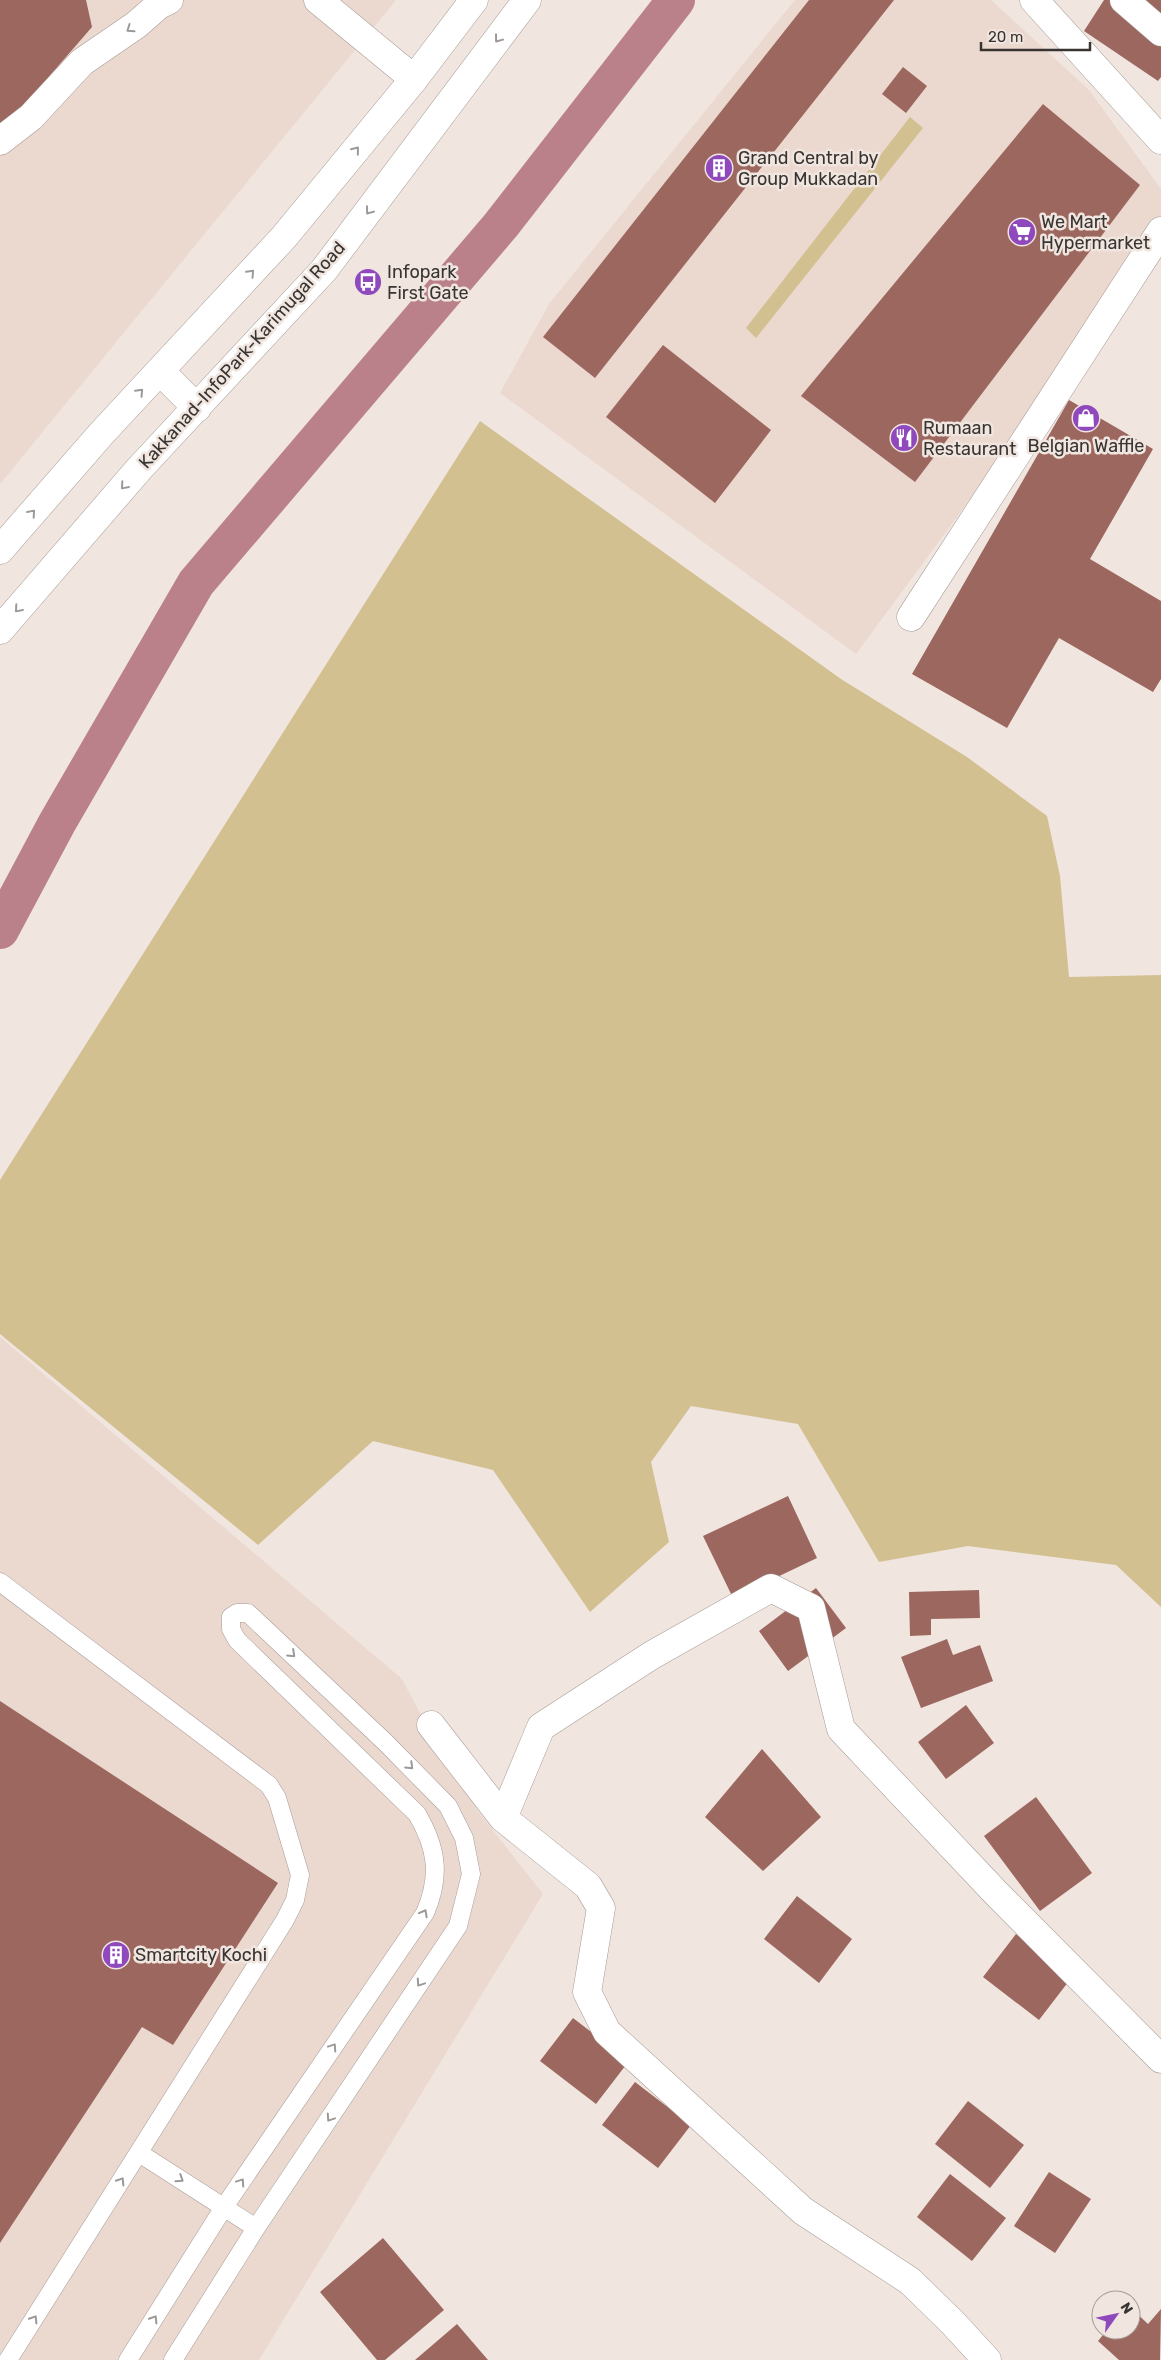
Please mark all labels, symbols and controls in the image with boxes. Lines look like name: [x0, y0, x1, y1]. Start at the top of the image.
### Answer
scale bar: [981, 20, 1090, 52]
one-way arrow: [126, 23, 136, 32]
text: 20 m: [988, 28, 1023, 46]
one-way arrow: [495, 33, 503, 42]
one-way arrow: [351, 146, 360, 155]
place label: Grand Central by Group Mukkadan: [738, 147, 879, 190]
building icon: Grand Central by Group Mukkadan: [704, 153, 734, 183]
one-way arrow: [366, 205, 374, 214]
place label: We Mart Hypermarket: [1041, 211, 1150, 254]
supermarket icon: We Mart Hypermarket: [1007, 217, 1037, 247]
street label: Kakkanad-InfoPark-Karimugal Road: [134, 237, 350, 473]
place label: Infopark First Gate: [387, 261, 469, 304]
bus stop icon: Infopark First Gate: [353, 267, 383, 297]
one-way arrow: [245, 270, 254, 279]
one-way arrow: [134, 389, 143, 398]
shop icon: Belgian Waffle: [1071, 403, 1101, 433]
place label: Rumaan Restaurant: [923, 417, 1016, 460]
restaurant icon: Rumaan Restaurant: [889, 423, 919, 453]
place label: Belgian Waffle: [1028, 435, 1144, 457]
one-way arrow: [121, 480, 130, 489]
one-way arrow: [26, 510, 35, 519]
one-way arrow: [15, 603, 24, 612]
one-way arrow: [286, 1648, 295, 1657]
one-way arrow: [404, 1760, 413, 1769]
one-way arrow: [418, 1909, 428, 1918]
building icon: Smartcity Kochi: [101, 1940, 131, 1970]
place label: Smartcity Kochi: [135, 1944, 267, 1966]
one-way arrow: [417, 1977, 426, 1987]
one-way arrow: [327, 2044, 336, 2053]
one-way arrow: [327, 2112, 336, 2121]
one-way arrow: [175, 2173, 184, 2183]
one-way arrow: [115, 2178, 124, 2187]
one-way arrow: [235, 2178, 244, 2187]
north arrow: [1091, 2290, 1141, 2340]
text: N: [1117, 2299, 1136, 2317]
one-way arrow: [28, 2315, 38, 2324]
one-way arrow: [148, 2315, 158, 2324]

